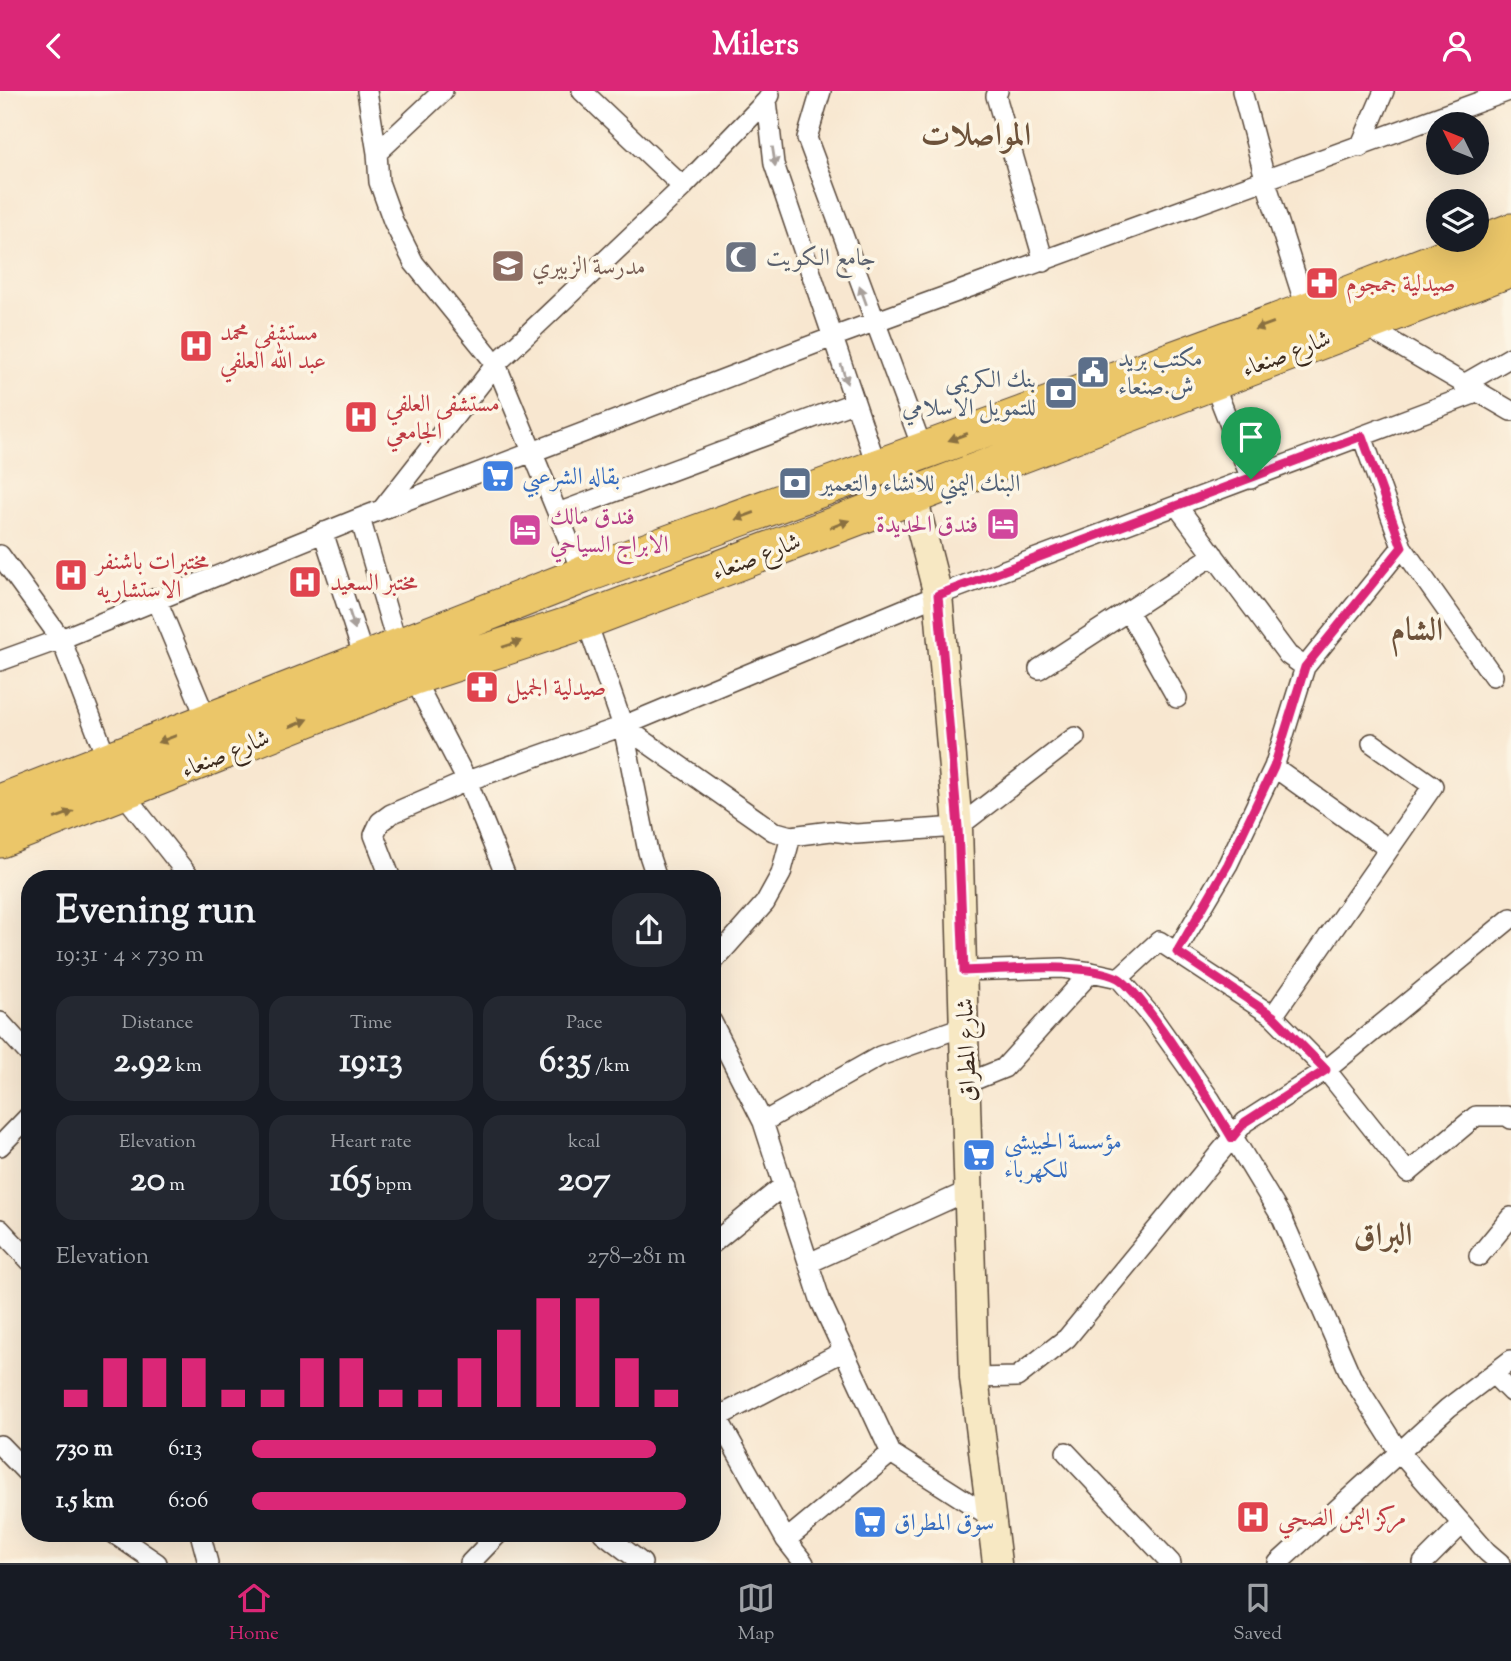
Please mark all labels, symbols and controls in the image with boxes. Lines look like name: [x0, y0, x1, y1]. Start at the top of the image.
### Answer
text: Milers: [712, 23, 799, 69]
icon: back: [35, 27, 73, 65]
icon: person: [1438, 27, 1476, 65]
north arrow: [1426, 112, 1489, 175]
map controls: [1426, 112, 1489, 252]
district label: المواصلات: [921, 114, 1031, 160]
one-way arrow: [769, 146, 780, 168]
button: layers: [1426, 189, 1489, 252]
mosque icon: جامع الكويت: [722, 238, 760, 276]
place label: جامع الكويت: [766, 242, 876, 279]
school or university icon: مدرسة الزبيري: [489, 247, 527, 285]
place label: مدرسة الزبيري: [532, 251, 646, 285]
pharmacy icon: صيدلية جمجوم: [1303, 264, 1341, 302]
place label: صيدلية جمجوم: [1346, 268, 1455, 304]
one-way arrow: [857, 284, 868, 305]
place label: مستشفى محمد عبد الله العلفي: [220, 317, 326, 383]
one-way arrow: [1254, 321, 1275, 332]
street label: شارع صنعاء: [1237, 322, 1336, 388]
hospital icon: مستشفى محمد عبد الله العلفي: [177, 327, 215, 365]
place label: مكتب بريد ش.صنعاء: [1118, 343, 1203, 405]
public building icon: مكتب بريد ش.صنعاء: [1074, 353, 1112, 391]
one-way arrow: [840, 363, 850, 384]
place label: بنك الكريمي للتمويل الاسلامي: [902, 364, 1036, 426]
bank icon: بنك الكريمي للتمويل الاسلامي: [1042, 374, 1080, 412]
place label: مستشفى العلفي الجامعي: [386, 388, 500, 453]
hospital icon: مستشفى العلفي الجامعي: [342, 398, 380, 436]
pin: [1221, 407, 1281, 479]
icon: arrive: [1232, 418, 1270, 456]
one-way arrow: [948, 432, 969, 443]
supermarket icon: بقاله الشرعبي: [479, 457, 517, 495]
place label: بقاله الشرعبي: [522, 461, 620, 498]
bank icon: البنك اليمني للانشاء والتعمير: [776, 464, 814, 502]
place label: البنك اليمني للانشاء والتعمير: [817, 468, 1020, 505]
place label: فندق مالك الابراج السياحي: [550, 501, 669, 565]
hotel icon: فندق الحديدة: [984, 505, 1022, 543]
place label: فندق الحديدة: [876, 509, 978, 543]
one-way arrow: [734, 510, 755, 521]
hotel icon: فندق مالك الابراج السياحي: [506, 511, 544, 549]
one-way arrow: [830, 518, 851, 529]
street label: شارع صنعاء: [707, 525, 806, 591]
place label: مختبرات باشنفر الاستشاريه: [93, 546, 209, 608]
hospital icon: مختبرات باشنفر الاستشاريه: [52, 556, 90, 594]
hospital icon: مختبر السعيد: [286, 563, 324, 601]
place label: مختبر السعيد: [330, 567, 418, 601]
district label: الشام: [1391, 609, 1443, 657]
one-way arrow: [347, 610, 358, 631]
one-way arrow: [501, 639, 522, 649]
pharmacy icon: صيدلية الجميل: [463, 668, 501, 706]
place label: صيدلية الجميل: [506, 672, 606, 706]
one-way arrow: [288, 718, 309, 729]
street label: شارع صنعاء: [176, 722, 276, 789]
one-way arrow: [156, 733, 177, 744]
one-way arrow: [53, 809, 74, 820]
text: Evening run: [56, 886, 256, 940]
button: share: [612, 893, 686, 967]
text: 19:31 · 4 × 730 m: [56, 939, 204, 972]
street label: شارع المطراق: [949, 998, 988, 1102]
text: Distance: [122, 1010, 193, 1037]
text: Time: [350, 1010, 392, 1037]
text: Pace: [566, 1010, 603, 1037]
text: 2.92: [114, 1037, 172, 1088]
text: 19:13: [339, 1037, 403, 1088]
text: 6:35: [539, 1037, 591, 1088]
text: km: [172, 1053, 202, 1080]
text: /km: [591, 1053, 630, 1080]
place label: مؤسسة الحبيشي للكهرباء: [1004, 1126, 1122, 1188]
text: Elevation: [119, 1129, 196, 1156]
text: Heart rate: [330, 1129, 412, 1156]
text: kcal: [568, 1129, 601, 1156]
supermarket icon: مؤسسة الحبيشي للكهرباء: [960, 1136, 998, 1174]
text: 20: [130, 1156, 165, 1207]
text: 165: [330, 1156, 371, 1207]
text: 207: [558, 1156, 611, 1207]
text: m: [165, 1172, 185, 1199]
text: bpm: [371, 1172, 412, 1199]
district label: البراق: [1353, 1214, 1413, 1260]
text: Elevation: [56, 1241, 149, 1274]
text: 278–281 m: [587, 1241, 686, 1274]
text: 730 m: [56, 1433, 113, 1466]
text: 6:13: [168, 1433, 202, 1466]
text: 1.5 km: [56, 1485, 114, 1518]
text: 6:06: [168, 1485, 209, 1518]
hospital icon: مركز اليمن الصحي: [1234, 1498, 1272, 1536]
place label: مركز اليمن الصحي: [1278, 1502, 1406, 1540]
supermarket icon: سوق المطراق: [851, 1503, 889, 1541]
place label: سوق المطراق: [894, 1507, 994, 1541]
tab: Home: [229, 1579, 279, 1648]
tab: Map: [737, 1579, 775, 1648]
tab: Saved: [1233, 1579, 1282, 1648]

